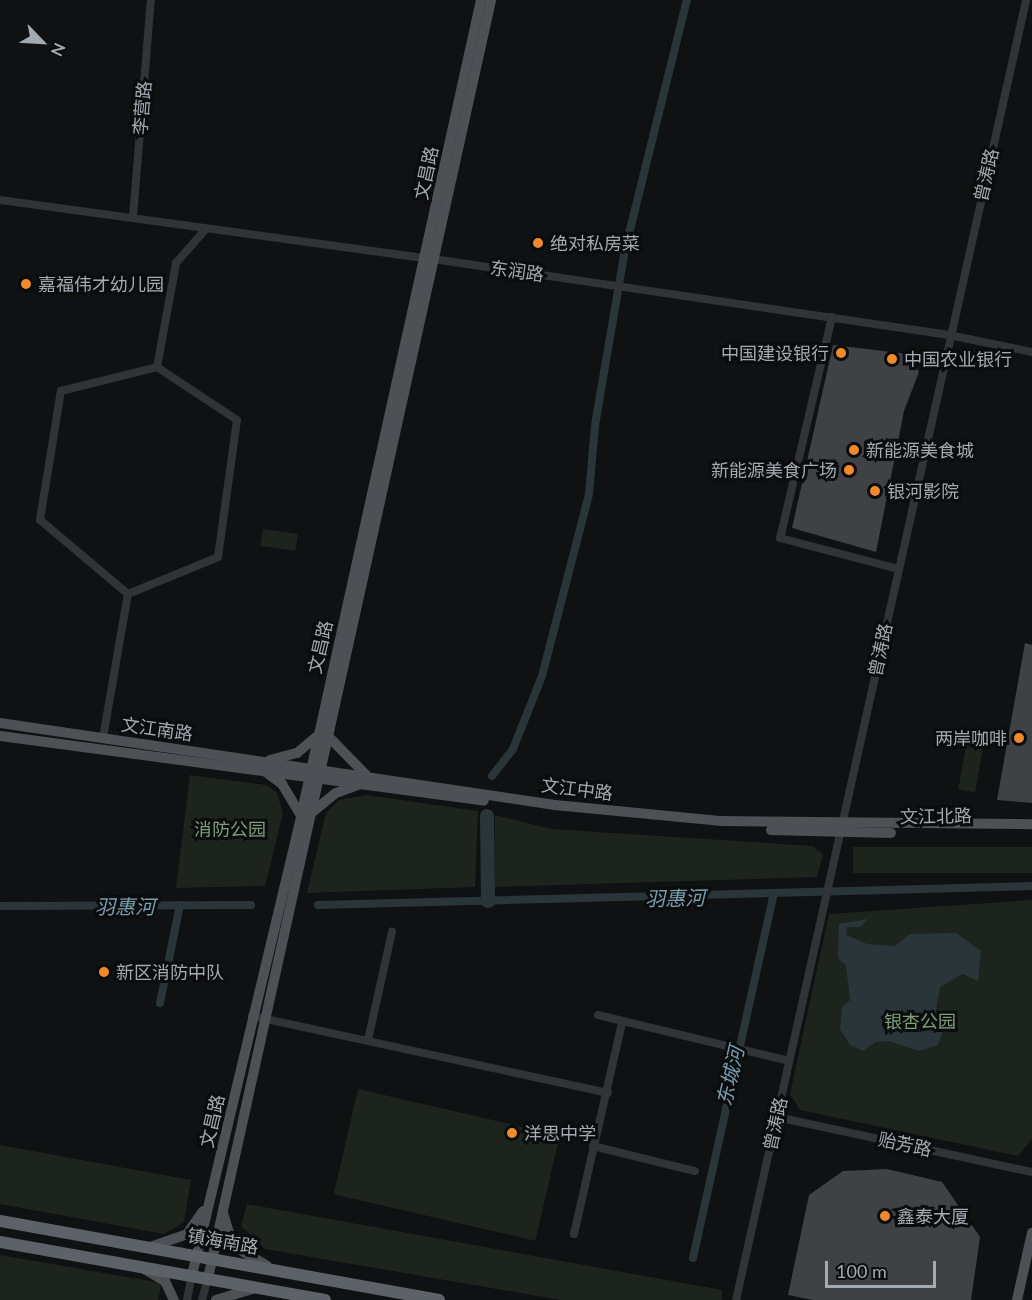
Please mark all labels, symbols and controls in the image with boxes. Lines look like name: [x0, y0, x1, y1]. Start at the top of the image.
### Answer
north arrow: [12, 12, 72, 72]
text: N: [48, 40, 70, 59]
street label: 李营路: [129, 80, 155, 136]
street label: 文昌路: [410, 144, 442, 202]
street label: 曾涛路: [969, 146, 1003, 204]
place label: 绝对私房菜: [550, 232, 640, 254]
marker: 绝对私房菜: [531, 236, 545, 250]
street label: 东润路: [489, 257, 545, 285]
place label: 嘉福伟才幼儿园: [38, 273, 164, 295]
marker: 嘉福伟才幼儿园: [19, 277, 33, 291]
place label: 中国建设银行: [721, 342, 829, 364]
marker: 中国建设银行: [834, 346, 848, 360]
place label: 中国农业银行: [904, 348, 1012, 370]
marker: 中国农业银行: [885, 352, 899, 366]
place label: 新能源美食城: [866, 439, 974, 461]
marker: 新能源美食城: [847, 443, 861, 457]
place label: 新能源美食广场: [711, 459, 837, 481]
marker: 新能源美食广场: [842, 463, 856, 477]
place label: 银河影院: [887, 480, 959, 502]
marker: 银河影院: [868, 484, 882, 498]
street label: 文昌路: [303, 618, 337, 676]
street label: 曾涛路: [864, 621, 896, 679]
street label: 文江南路: [120, 713, 194, 745]
place label: 两岸咖啡: [935, 727, 1007, 749]
marker: 两岸咖啡: [1012, 731, 1026, 745]
street label: 文江中路: [540, 774, 614, 804]
street label: 文江北路: [900, 805, 972, 827]
park label: 消防公园: [194, 818, 266, 840]
water label: 羽惠河: [645, 885, 705, 911]
water label: 羽惠河: [95, 894, 155, 918]
place label: 新区消防中队: [116, 961, 224, 983]
marker: 新区消防中队: [97, 965, 111, 979]
park label: 银杏公园: [884, 1010, 956, 1032]
water label: 东城河: [712, 1044, 748, 1108]
street label: 文昌路: [195, 1092, 229, 1150]
street label: 曾涛路: [759, 1095, 791, 1153]
place label: 洋思中学: [524, 1122, 596, 1144]
marker: 洋思中学: [505, 1126, 519, 1140]
street label: 贻芳路: [876, 1128, 934, 1160]
place label: 鑫泰大厦: [897, 1205, 969, 1227]
marker: 鑫泰大厦: [878, 1209, 892, 1223]
street label: 镇海南路: [186, 1224, 260, 1258]
scale bar: [828, 1249, 939, 1287]
text: 100 m: [836, 1260, 887, 1282]

